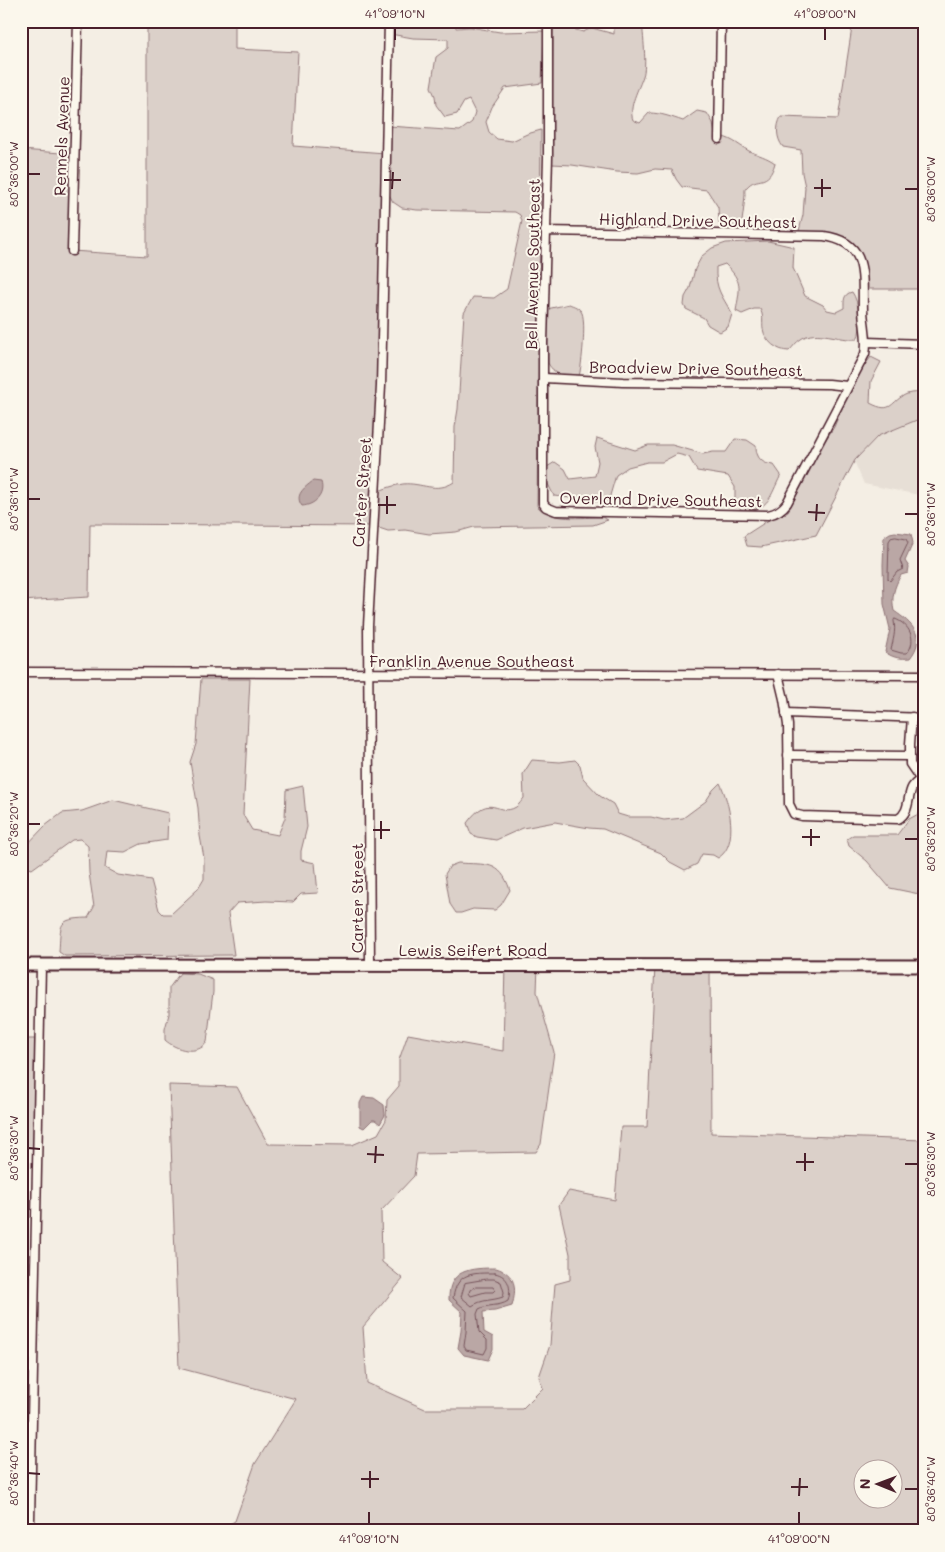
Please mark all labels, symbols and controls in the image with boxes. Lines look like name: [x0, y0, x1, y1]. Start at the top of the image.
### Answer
text: 41°09'10"N: [365, 5, 425, 21]
text: 41°09'00"N: [794, 5, 856, 21]
street label: Rennels Avenue: [48, 76, 74, 196]
text: 80°36'00"W: [5, 141, 21, 207]
text: 80°36'00"W: [922, 156, 938, 222]
street label: Bell Avenue Southeast: [520, 178, 544, 350]
street label: Highland Drive Southeast: [599, 208, 797, 232]
street label: Broadview Drive Southeast: [589, 356, 803, 380]
street label: Carter Street: [347, 436, 375, 548]
text: 80°36'10"W: [5, 467, 21, 531]
text: 80°36'10"W: [922, 482, 938, 546]
street label: Overland Drive Southeast: [560, 487, 762, 511]
street label: Franklin Avenue Southeast: [369, 650, 575, 671]
text: 80°36'20"W: [5, 791, 21, 857]
text: 80°36'20"W: [922, 806, 938, 872]
street label: Carter Street: [346, 843, 367, 953]
street label: Lewis Seifert Road: [399, 939, 547, 960]
text: 80°36'30"W: [5, 1115, 21, 1181]
text: 80°36'30"W: [922, 1131, 938, 1197]
text: 80°36'40"W: [5, 1440, 21, 1506]
text: 80°36'40"W: [922, 1456, 938, 1522]
north arrow: [852, 1460, 902, 1510]
text: N: [855, 1478, 874, 1489]
text: 41°09'10"N: [339, 1530, 399, 1546]
text: 41°09'00"N: [768, 1530, 830, 1546]

